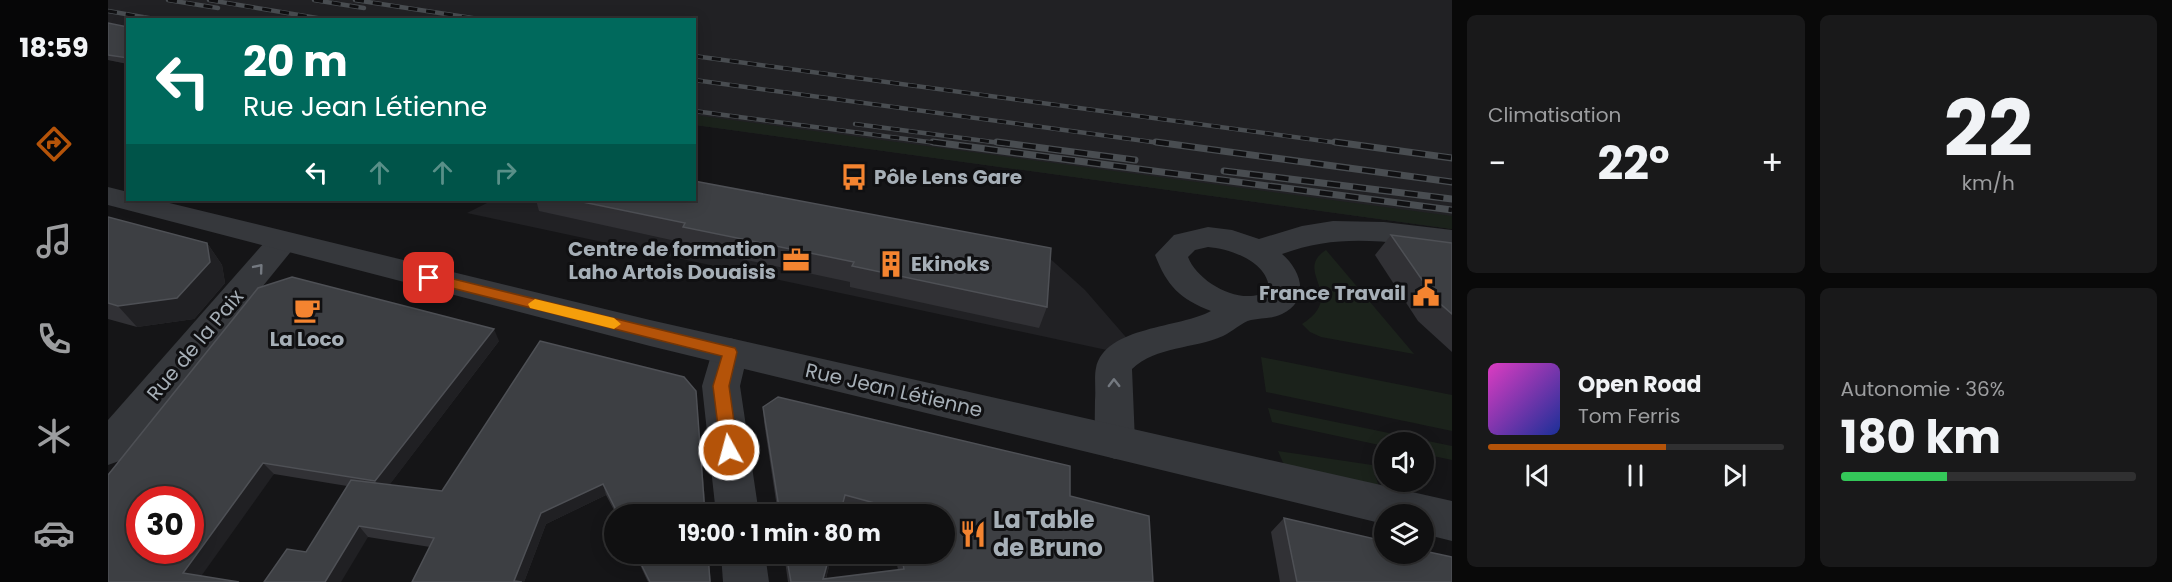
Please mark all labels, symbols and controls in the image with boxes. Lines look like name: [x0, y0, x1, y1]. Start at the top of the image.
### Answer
text: 18:59: [19, 29, 89, 66]
text: 20 m: [243, 32, 348, 91]
icon: left: [144, 42, 222, 120]
text: 22: [1944, 74, 2033, 183]
text: Rue Jean Létienne: [243, 88, 487, 125]
text: Climatisation: [1488, 101, 1621, 129]
icon: directions: [33, 123, 75, 165]
text: 22°: [1597, 132, 1670, 195]
text: −: [1488, 140, 1506, 187]
text: +: [1761, 140, 1784, 187]
icon: left: [300, 156, 333, 189]
icon: ahead: [363, 156, 396, 189]
icon: ahead: [426, 156, 459, 189]
icon: right: [489, 156, 522, 189]
bus stop icon: Pôle Lens Gare: [839, 162, 869, 192]
place label: Pôle Lens Gare: [874, 163, 1022, 191]
text: km/h: [1962, 169, 2015, 197]
icon: music: [33, 220, 75, 262]
place label: Centre de formation Laho Artois Douaisis: [568, 235, 776, 286]
office icon: Centre de formation Laho Artois Douaisis: [781, 245, 811, 275]
building icon: Ekinoks: [876, 249, 906, 279]
place label: Ekinoks: [911, 250, 990, 278]
pin: [403, 252, 454, 303]
icon: arrive: [412, 261, 445, 294]
one-way arrow: [252, 264, 263, 275]
public building icon: France Travail: [1411, 278, 1441, 308]
place label: France Travail: [1259, 279, 1406, 307]
street label: Rue de la Paix: [140, 283, 250, 407]
cafe icon: La Loco: [292, 295, 322, 325]
icon: phone: [33, 318, 75, 360]
place label: La Loco: [270, 325, 344, 353]
street label: Rue Jean Létienne: [803, 356, 985, 424]
text: Open Road: [1578, 369, 1702, 400]
text: Autonomie · 36%: [1841, 375, 2005, 403]
one-way arrow: [1108, 379, 1120, 388]
text: Tom Ferris: [1578, 402, 1680, 430]
text: 180 km: [1841, 406, 2001, 469]
icon: climate: [33, 415, 75, 457]
position arrow: [697, 418, 761, 482]
map controls: [1374, 432, 1434, 564]
button: sound: [1374, 432, 1434, 492]
icon: previous: [1521, 459, 1554, 492]
icon: pause: [1619, 459, 1652, 492]
icon: next: [1718, 459, 1751, 492]
speed limit sign: 30: [126, 486, 204, 564]
place label: La Table de Bruno: [993, 503, 1103, 564]
button: layers: [1374, 504, 1434, 564]
icon: car: [33, 512, 75, 554]
text: 19:00 · 1 min · 80 m: [678, 518, 881, 549]
restaurant icon: La Table de Bruno: [958, 519, 988, 549]

